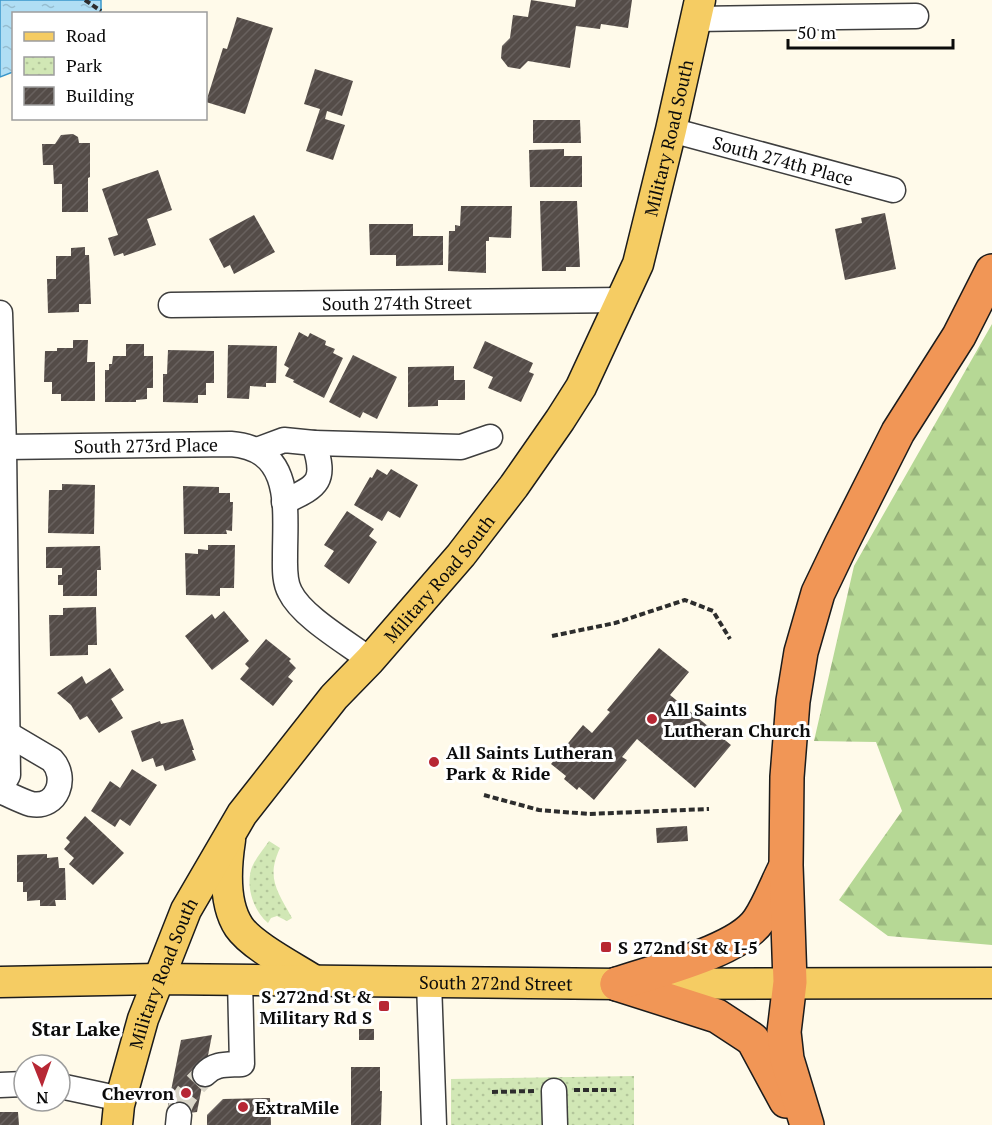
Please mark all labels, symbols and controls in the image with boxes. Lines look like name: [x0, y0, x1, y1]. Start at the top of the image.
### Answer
legend: [12, 12, 207, 120]
scale bar: [788, 12, 953, 50]
text: 50 m: [797, 20, 837, 44]
text: Road: [66, 23, 106, 47]
text: Park: [66, 53, 103, 77]
street label: Military Road South: [638, 57, 698, 219]
text: Building: [66, 83, 134, 107]
street label: South 274th Place: [710, 130, 856, 191]
street label: South 274th Street: [322, 290, 473, 315]
street label: South 273rd Place: [74, 432, 218, 458]
street label: Military Road South: [378, 509, 500, 648]
place label: All Saints Lutheran Church: [664, 697, 811, 742]
marker: All Saints Lutheran Church: [645, 712, 659, 726]
place label: All Saints Lutheran Park & Ride: [446, 740, 614, 785]
marker: All Saints Lutheran Park & Ride: [427, 755, 441, 769]
street label: Military Road South: [123, 893, 203, 1052]
place label: S 272nd St & I-5: [618, 935, 758, 959]
marker: S 272nd St & I-5: [599, 940, 613, 954]
street label: South 272nd Street: [419, 970, 573, 996]
place label: S 272nd St & Military Rd S: [260, 984, 372, 1029]
marker: S 272nd St & Military Rd S: [377, 999, 391, 1013]
district label: Star Lake: [31, 1015, 121, 1042]
north arrow: [12, 1053, 72, 1113]
place label: Chevron: [102, 1081, 174, 1105]
marker: Chevron: [179, 1086, 193, 1100]
text: N: [36, 1087, 49, 1109]
place label: ExtraMile: [255, 1095, 340, 1119]
marker: ExtraMile: [236, 1100, 250, 1114]

